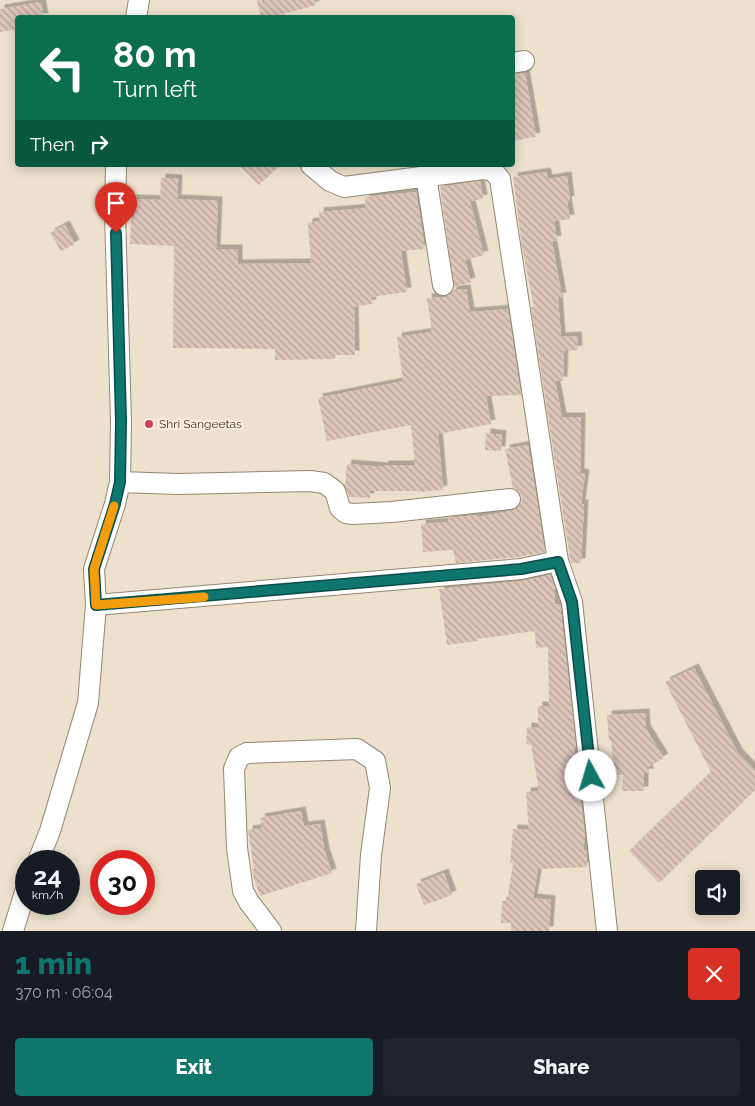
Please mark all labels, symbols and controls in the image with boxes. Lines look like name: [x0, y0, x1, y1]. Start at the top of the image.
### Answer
text: 80 m: [113, 34, 197, 75]
icon: left: [30, 35, 95, 100]
text: Turn left: [113, 76, 197, 102]
icon: right: [85, 130, 113, 158]
text: Then: [30, 133, 75, 155]
pin: [95, 182, 137, 233]
icon: arrive: [102, 189, 130, 217]
place label: Shri Sangeetas: [159, 417, 242, 431]
marker: Shri Sangeetas: [143, 418, 155, 430]
position arrow: [564, 749, 616, 801]
speed limit sign: 30: [90, 850, 155, 915]
text: 24: [33, 861, 62, 891]
map controls: [695, 870, 740, 915]
button: sound: [695, 870, 740, 915]
text: km/h: [32, 888, 63, 902]
text: 1 min: [15, 946, 92, 981]
button: close: [688, 948, 740, 1000]
text: 370 m · 06:04: [15, 983, 113, 1002]
button: Exit: [15, 1038, 373, 1096]
button: Share: [383, 1038, 740, 1096]

